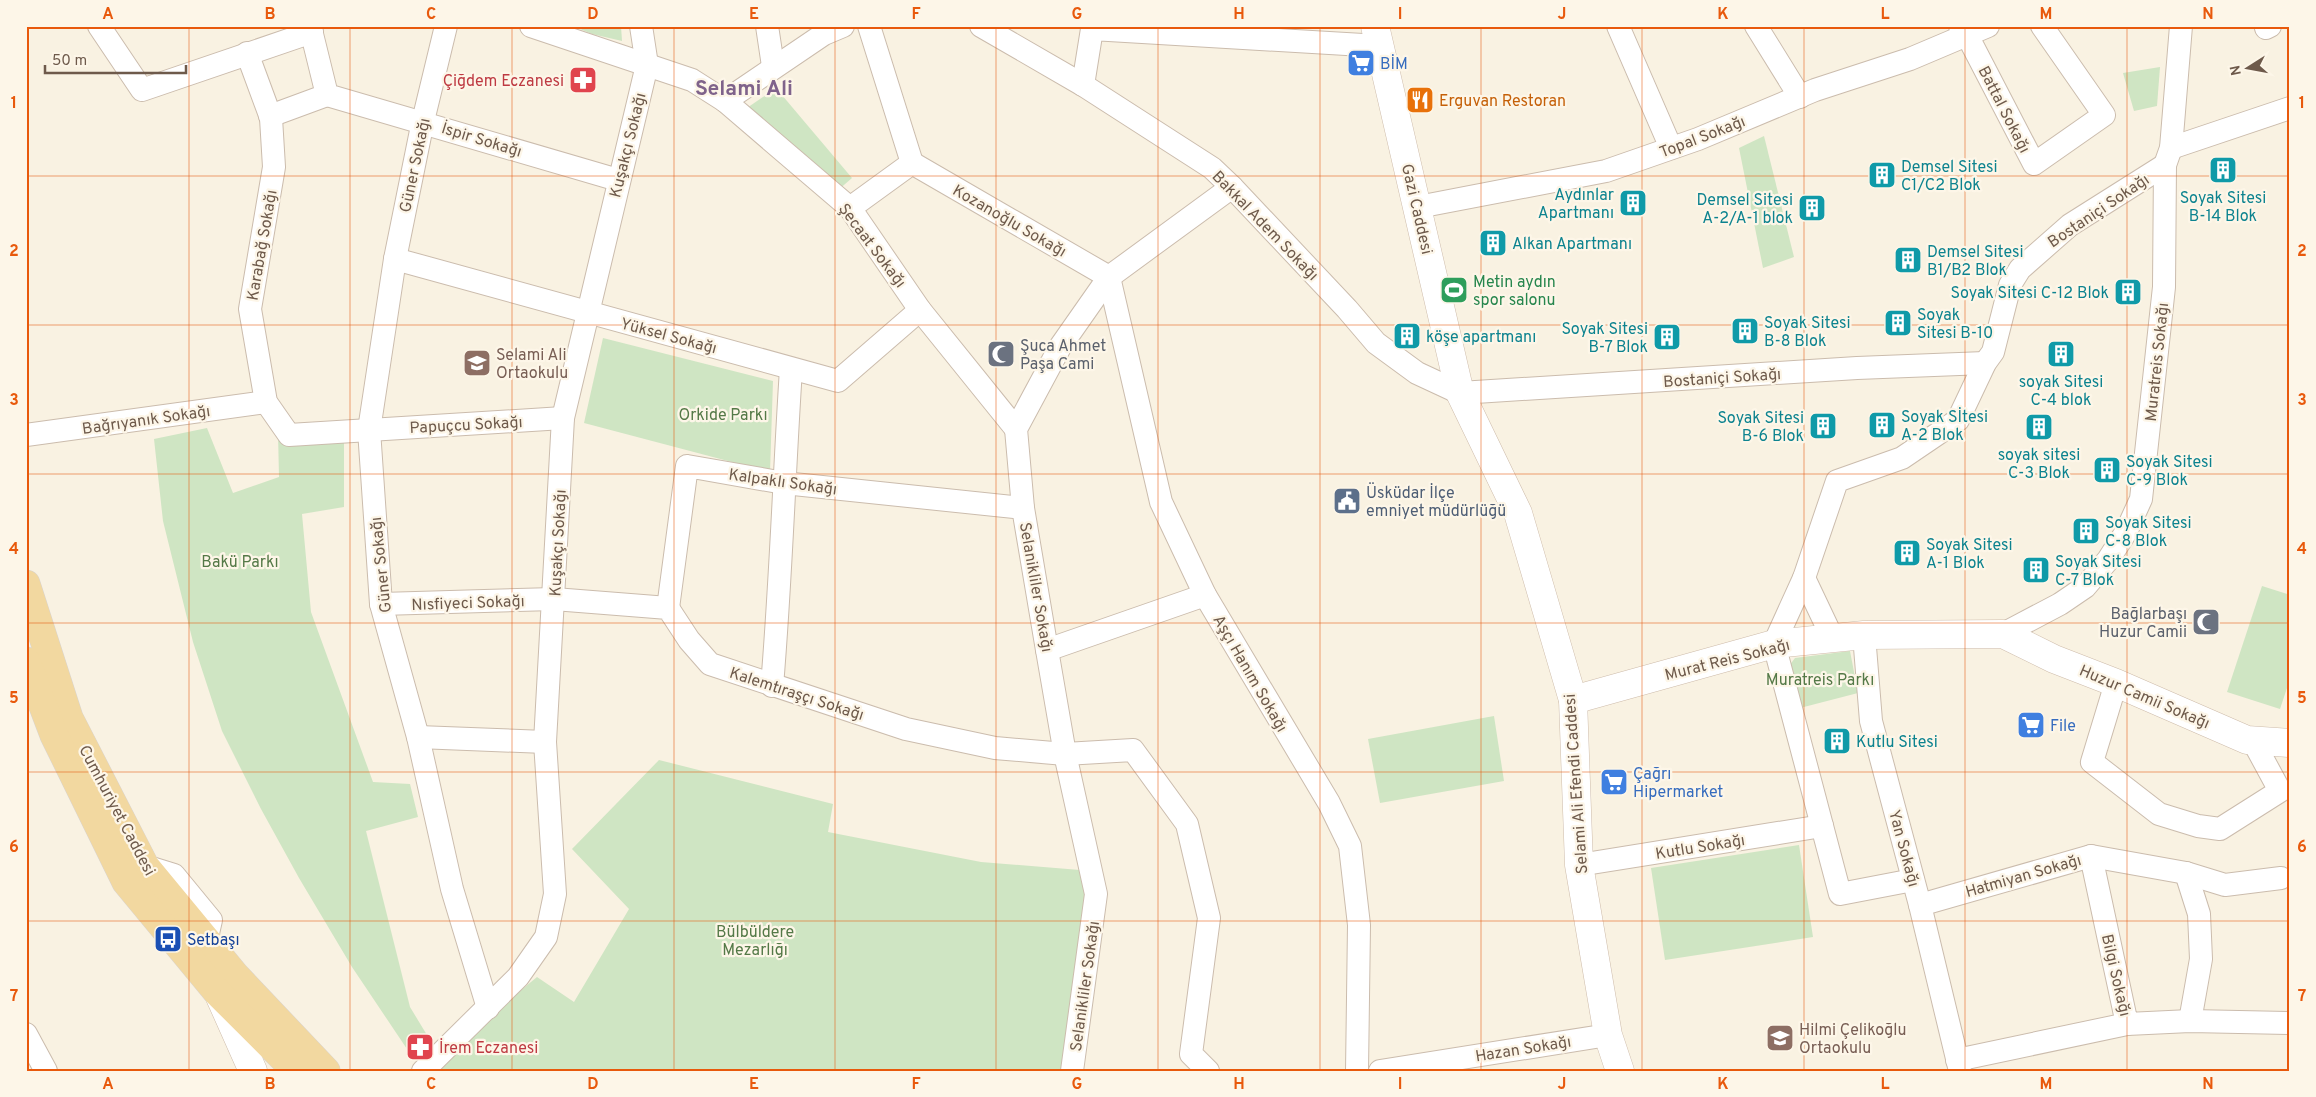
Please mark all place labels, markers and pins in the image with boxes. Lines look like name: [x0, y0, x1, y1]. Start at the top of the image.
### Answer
supermarket icon: BİM: [1346, 48, 1376, 78]
place label: BİM: [1380, 54, 1408, 75]
pharmacy icon: Çiğdem Eczanesi: [568, 65, 598, 95]
place label: Çiğdem Eczanesi: [443, 72, 564, 92]
restaurant icon: Erguvan Restoran: [1405, 85, 1435, 115]
place label: Erguvan Restoran: [1439, 92, 1566, 112]
building icon: Soyak Sitesi B-14 Blok: [2208, 155, 2238, 185]
place label: Demsel Sitesi C1/C2 Blok: [1901, 158, 1998, 196]
building icon: Demsel Sitesi C1/C2 Blok: [1867, 160, 1897, 190]
place label: Aydınlar Apartmanı: [1538, 186, 1614, 224]
building icon: Aydınlar Apartmanı: [1618, 188, 1648, 218]
place label: Soyak Sitesi B-14 Blok: [2180, 189, 2266, 227]
place label: Demsel Sitesi A-2/A-1 blok: [1696, 191, 1793, 229]
building icon: Demsel Sitesi A-2/A-1 blok: [1797, 193, 1827, 223]
building icon: Alkan Apartmanı: [1478, 228, 1508, 258]
place label: Alkan Apartmanı: [1512, 235, 1632, 255]
place label: Demsel Sitesi B1/B2 Blok: [1927, 243, 2024, 281]
building icon: Demsel Sitesi B1/B2 Blok: [1893, 245, 1923, 275]
place label: Metin aydın spor salonu: [1473, 273, 1556, 311]
sports icon: Metin aydın spor salonu: [1439, 275, 1469, 305]
building icon: Soyak Sitesi C-12 Blok: [2113, 277, 2143, 307]
place label: Soyak Sitesi C-12 Blok: [1951, 284, 2109, 304]
place label: Soyak Sitesi B-10: [1917, 306, 1993, 344]
building icon: Soyak Sitesi B-10: [1883, 308, 1913, 338]
place label: Soyak Sitesi B-8 Blok: [1764, 314, 1851, 352]
building icon: Soyak Sitesi B-8 Blok: [1730, 316, 1760, 346]
place label: Soyak Sitesi B-7 Blok: [1561, 320, 1648, 358]
building icon: köşe apartmanı: [1392, 321, 1422, 351]
building icon: Soyak Sitesi B-7 Blok: [1652, 322, 1682, 352]
place label: köşe apartmanı: [1426, 328, 1536, 348]
place label: Şuca Ahmet Paşa Cami: [1020, 337, 1106, 375]
mosque icon: Şuca Ahmet Paşa Cami: [986, 339, 1016, 369]
building icon: soyak Sitesi C-4 blok: [2046, 339, 2076, 369]
place label: Selami Ali Ortaokulu: [496, 346, 568, 384]
school or university icon: Selami Ali Ortaokulu: [462, 348, 492, 378]
place label: soyak Sitesi C-4 blok: [2019, 373, 2103, 411]
place label: Soyak Sİtesi A-2 Blok: [1901, 407, 1988, 446]
place label: Soyak Sitesi B-6 Blok: [1717, 409, 1804, 447]
building icon: Soyak Sİtesi A-2 Blok: [1867, 410, 1897, 440]
building icon: Soyak Sitesi B-6 Blok: [1808, 411, 1838, 441]
building icon: soyak sitesi C-3 Blok: [2024, 412, 2054, 442]
place label: soyak sitesi C-3 Blok: [1998, 446, 2080, 484]
place label: Soyak Sitesi C-9 Blok: [2126, 453, 2213, 491]
building icon: Soyak Sitesi C-9 Blok: [2092, 455, 2122, 485]
place label: Üsküdar İlçe emniyet müdürlüğü: [1366, 482, 1506, 522]
public building icon: Üsküdar İlçe emniyet müdürlüğü: [1332, 486, 1362, 516]
place label: Soyak Sitesi C-8 Blok: [2105, 514, 2192, 552]
building icon: Soyak Sitesi C-8 Blok: [2071, 516, 2101, 546]
place label: Soyak Sitesi A-1 Blok: [1926, 536, 2013, 574]
building icon: Soyak Sitesi A-1 Blok: [1892, 538, 1922, 568]
place label: Soyak Sitesi C-7 Blok: [2055, 553, 2142, 591]
building icon: Soyak Sitesi C-7 Blok: [2021, 555, 2051, 585]
place label: Bağlarbaşı Huzur Camii: [2099, 605, 2187, 643]
mosque icon: Bağlarbaşı Huzur Camii: [2191, 607, 2221, 637]
supermarket icon: File: [2016, 710, 2046, 740]
place label: File: [2050, 717, 2076, 737]
building icon: Kutlu Sitesi: [1822, 726, 1852, 756]
place label: Kutlu Sitesi: [1856, 733, 1938, 753]
place label: Çağrı Hipermarket: [1633, 765, 1723, 803]
supermarket icon: Çağrı Hipermarket: [1599, 767, 1629, 797]
bus stop icon: Setbaşı: [153, 924, 183, 954]
place label: Setbaşı: [187, 931, 240, 951]
place label: Hilmi Çelikoğlu Ortaokulu: [1799, 1021, 1907, 1059]
school or university icon: Hilmi Çelikoğlu Ortaokulu: [1765, 1023, 1795, 1053]
pharmacy icon: İrem Eczanesi: [405, 1032, 435, 1062]
place label: İrem Eczanesi: [439, 1038, 538, 1059]

